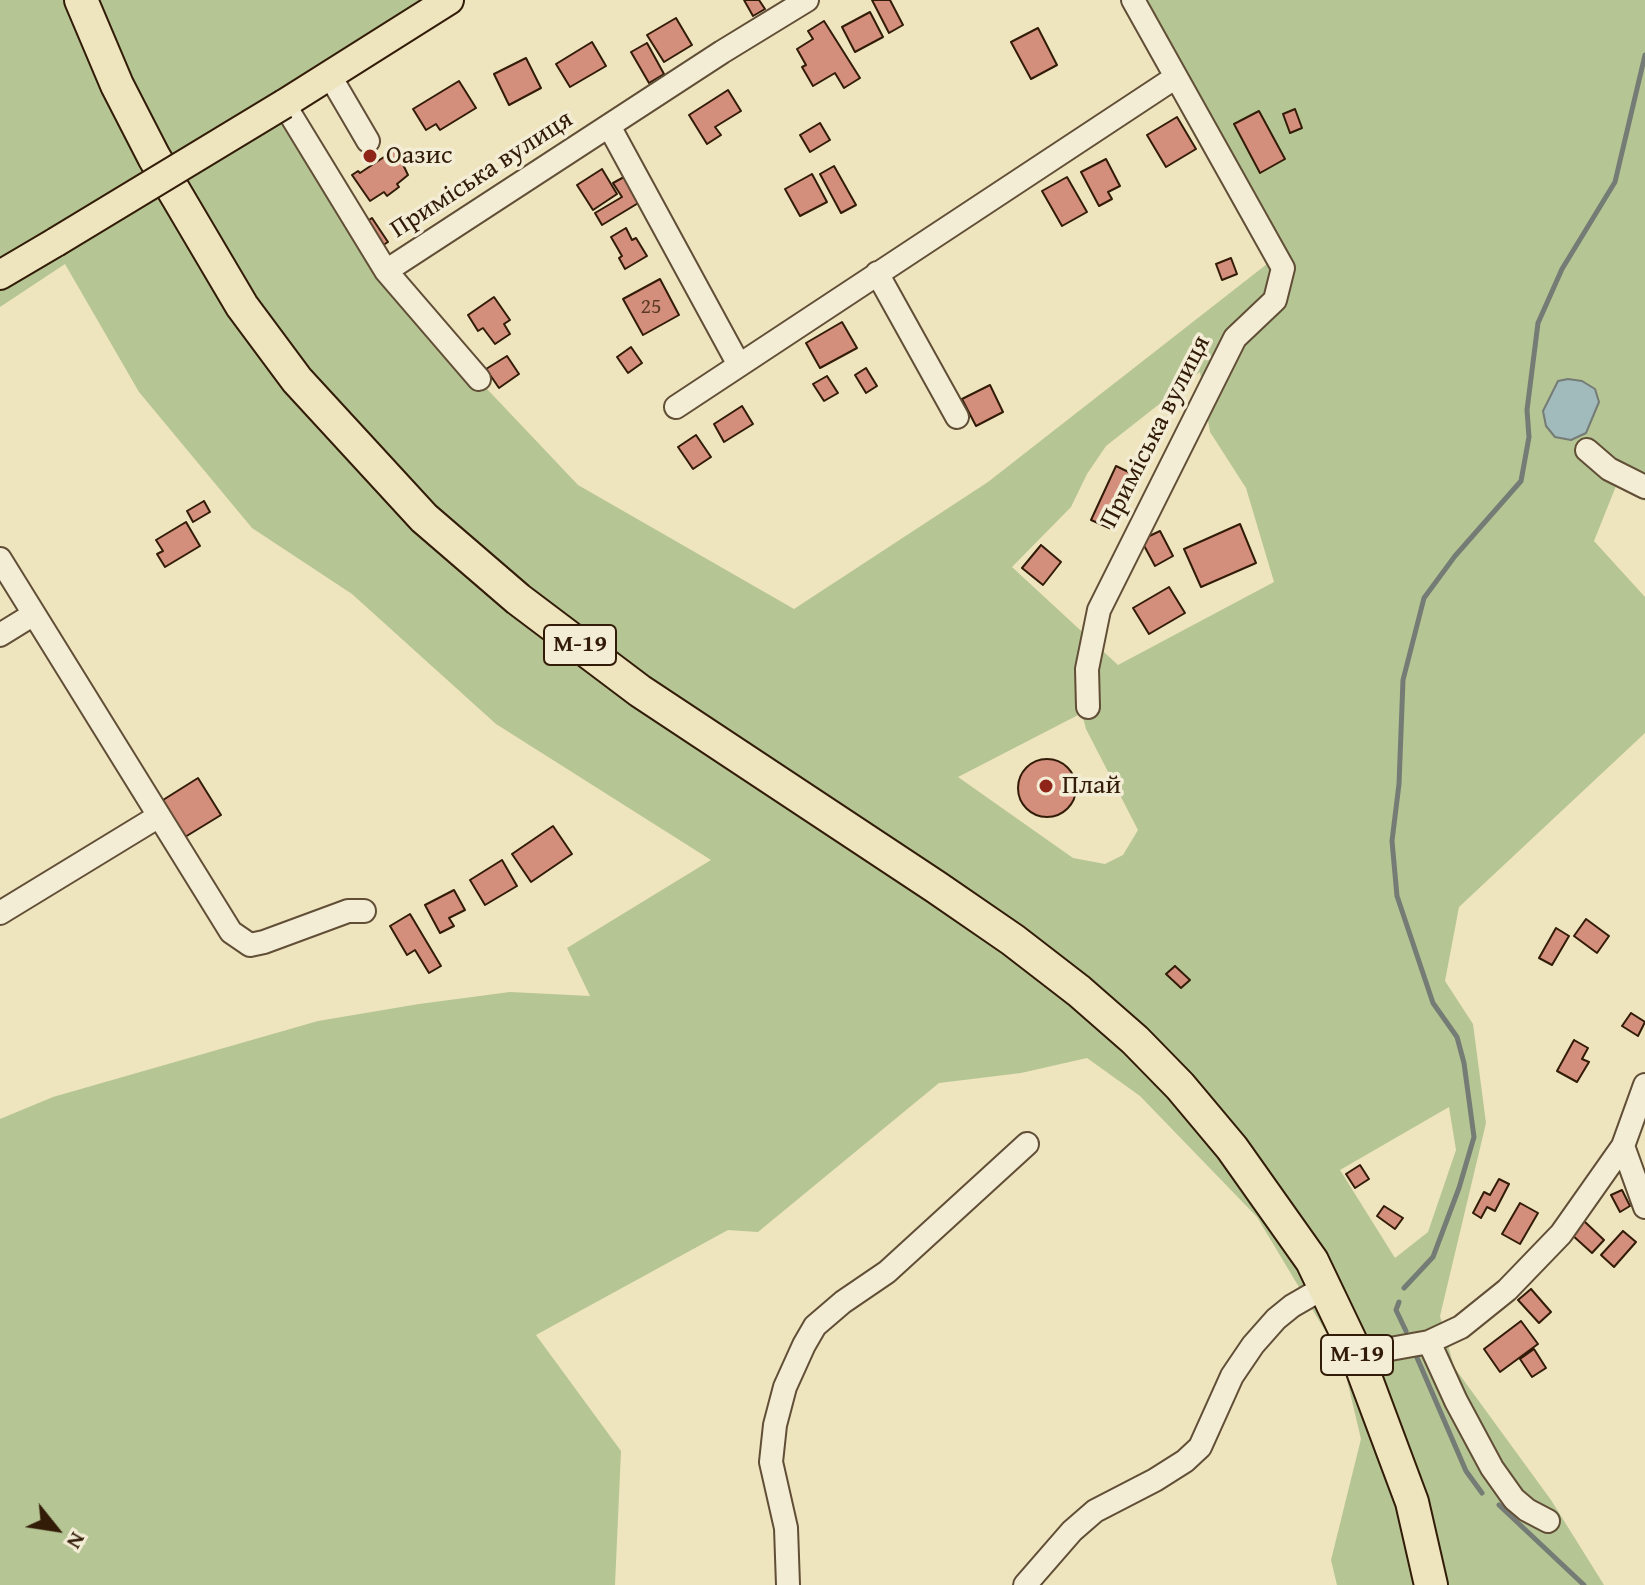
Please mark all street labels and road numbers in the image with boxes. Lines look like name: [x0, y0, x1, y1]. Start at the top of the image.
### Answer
street label: Приміська вулиця: [385, 104, 579, 246]
street label: Приміська вулиця: [1094, 331, 1218, 533]
road number: М-19: [544, 625, 616, 665]
road number: М-19: [1321, 1335, 1393, 1375]

